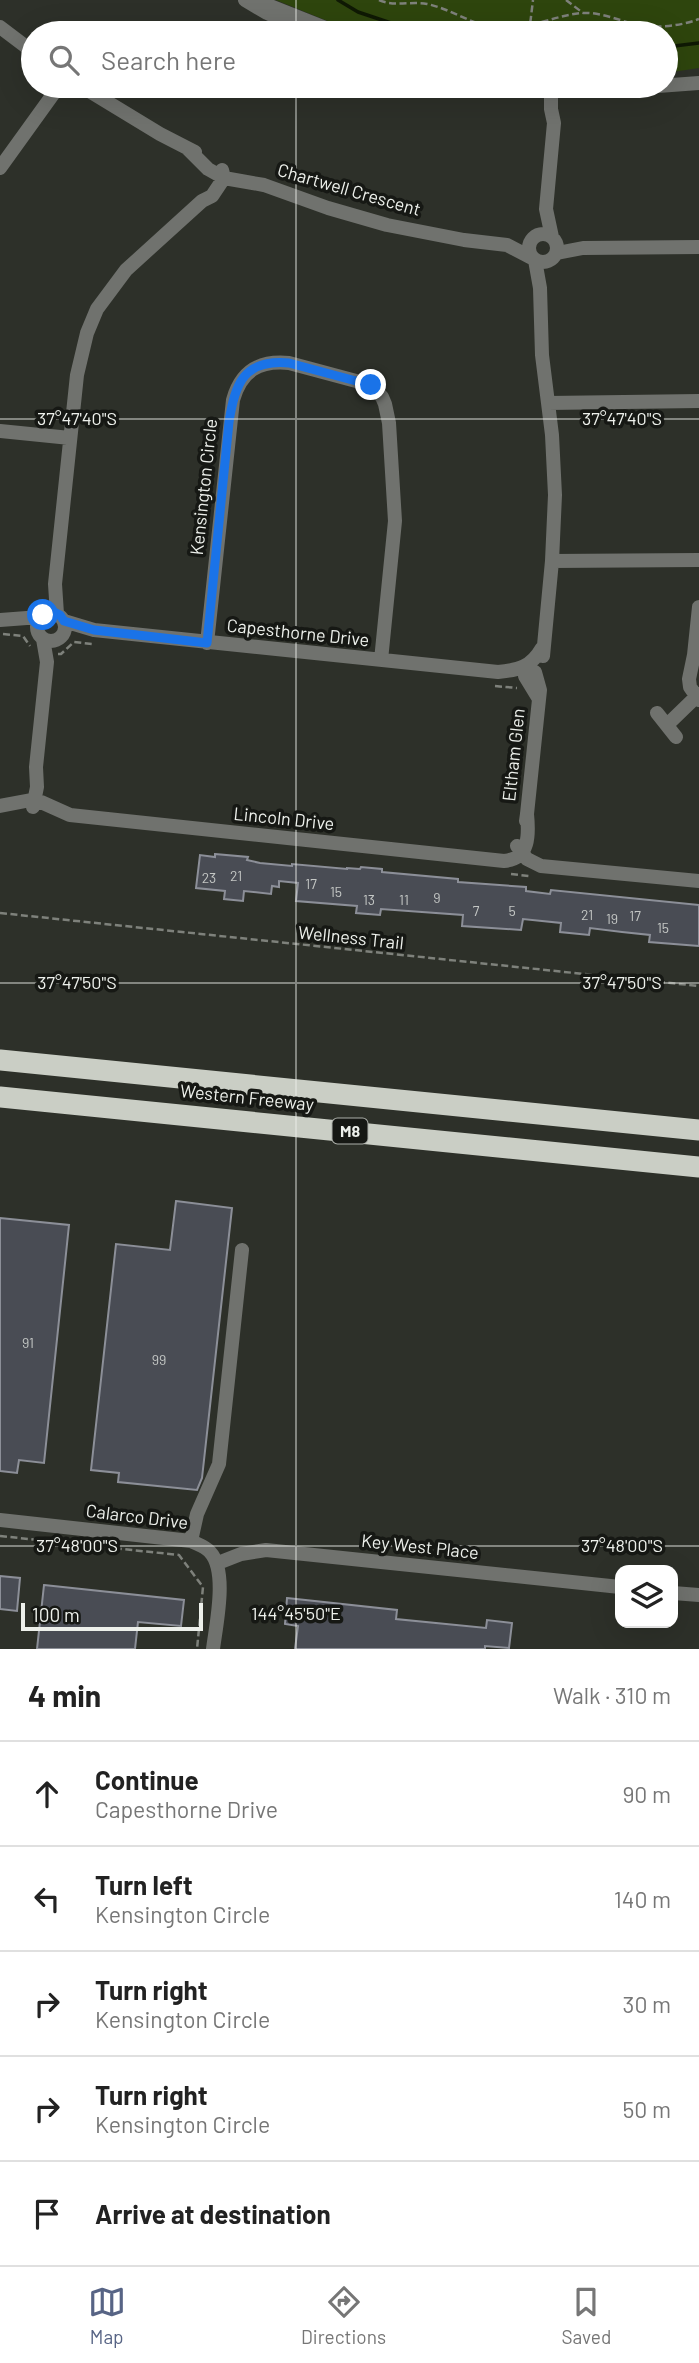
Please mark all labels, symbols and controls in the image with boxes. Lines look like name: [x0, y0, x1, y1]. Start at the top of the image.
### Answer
search box: [21, 21, 678, 98]
icon: search: [45, 41, 83, 79]
text: Search here: [101, 44, 236, 75]
street label: Chartwell Crescent: [275, 158, 423, 220]
route end: [355, 369, 386, 400]
text: 37°47'40"S: [37, 407, 117, 429]
text: 37°47'40"S: [582, 407, 662, 429]
street label: Kensington Circle: [185, 418, 221, 556]
route start: [27, 599, 58, 630]
street label: Capesthorne Drive: [226, 614, 370, 650]
street label: Eltham Glen: [497, 707, 529, 803]
street label: Lincoln Drive: [233, 802, 336, 834]
house number: 21: [230, 867, 242, 884]
house number: 23: [202, 869, 216, 886]
house number: 17: [305, 875, 317, 892]
house number: 15: [330, 883, 342, 900]
house number: 9: [433, 889, 441, 906]
house number: 13: [363, 891, 375, 908]
house number: 11: [399, 891, 409, 908]
house number: 7: [473, 902, 480, 919]
house number: 5: [508, 902, 516, 919]
house number: 21: [581, 906, 593, 923]
house number: 17: [629, 907, 641, 924]
house number: 19: [606, 910, 618, 927]
house number: 15: [657, 919, 669, 936]
street label: Wellness Trail: [297, 921, 405, 953]
text: 37°47'50"S: [37, 971, 117, 993]
text: 37°47'50"S: [582, 971, 662, 993]
street label: Western Freeway: [179, 1079, 315, 1115]
road number: M8: [332, 1119, 368, 1144]
house number: 91: [22, 1334, 34, 1351]
house number: 99: [152, 1351, 166, 1368]
street label: Calarco Drive: [85, 1499, 189, 1533]
street label: Key West Place: [360, 1529, 480, 1563]
text: 37°48'00"S: [36, 1534, 118, 1556]
text: 37°48'00"S: [581, 1534, 663, 1556]
map controls: [615, 1565, 678, 1628]
button: layers: [615, 1565, 678, 1628]
scale bar: [21, 1600, 203, 1632]
text: 144°45'50"E: [251, 1602, 341, 1624]
text: 100 m: [32, 1603, 80, 1626]
text: 4 min: [28, 1677, 101, 1713]
text: Walk · 310 m: [553, 1681, 671, 1709]
text: Continue: [95, 1764, 199, 1795]
icon: ahead: [28, 1775, 66, 1813]
text: 90 m: [622, 1780, 671, 1808]
text: Capesthorne Drive: [95, 1795, 278, 1823]
text: Turn left: [95, 1869, 193, 1900]
icon: left: [28, 1880, 66, 1918]
text: 140 m: [614, 1885, 671, 1913]
text: Kensington Circle: [95, 1900, 270, 1928]
text: Turn right: [95, 1974, 208, 2005]
icon: right: [28, 1985, 66, 2023]
text: 30 m: [623, 1990, 671, 2018]
text: Kensington Circle: [95, 2005, 270, 2033]
text: Turn right: [95, 2079, 208, 2110]
icon: right: [28, 2090, 66, 2128]
text: 50 m: [623, 2095, 671, 2123]
text: Kensington Circle: [95, 2110, 270, 2138]
icon: arrive: [28, 2195, 66, 2233]
text: Arrive at destination: [95, 2198, 331, 2229]
tab: Map: [88, 2283, 126, 2348]
tab: Directions: [301, 2283, 386, 2348]
tab: Saved: [561, 2283, 611, 2348]

